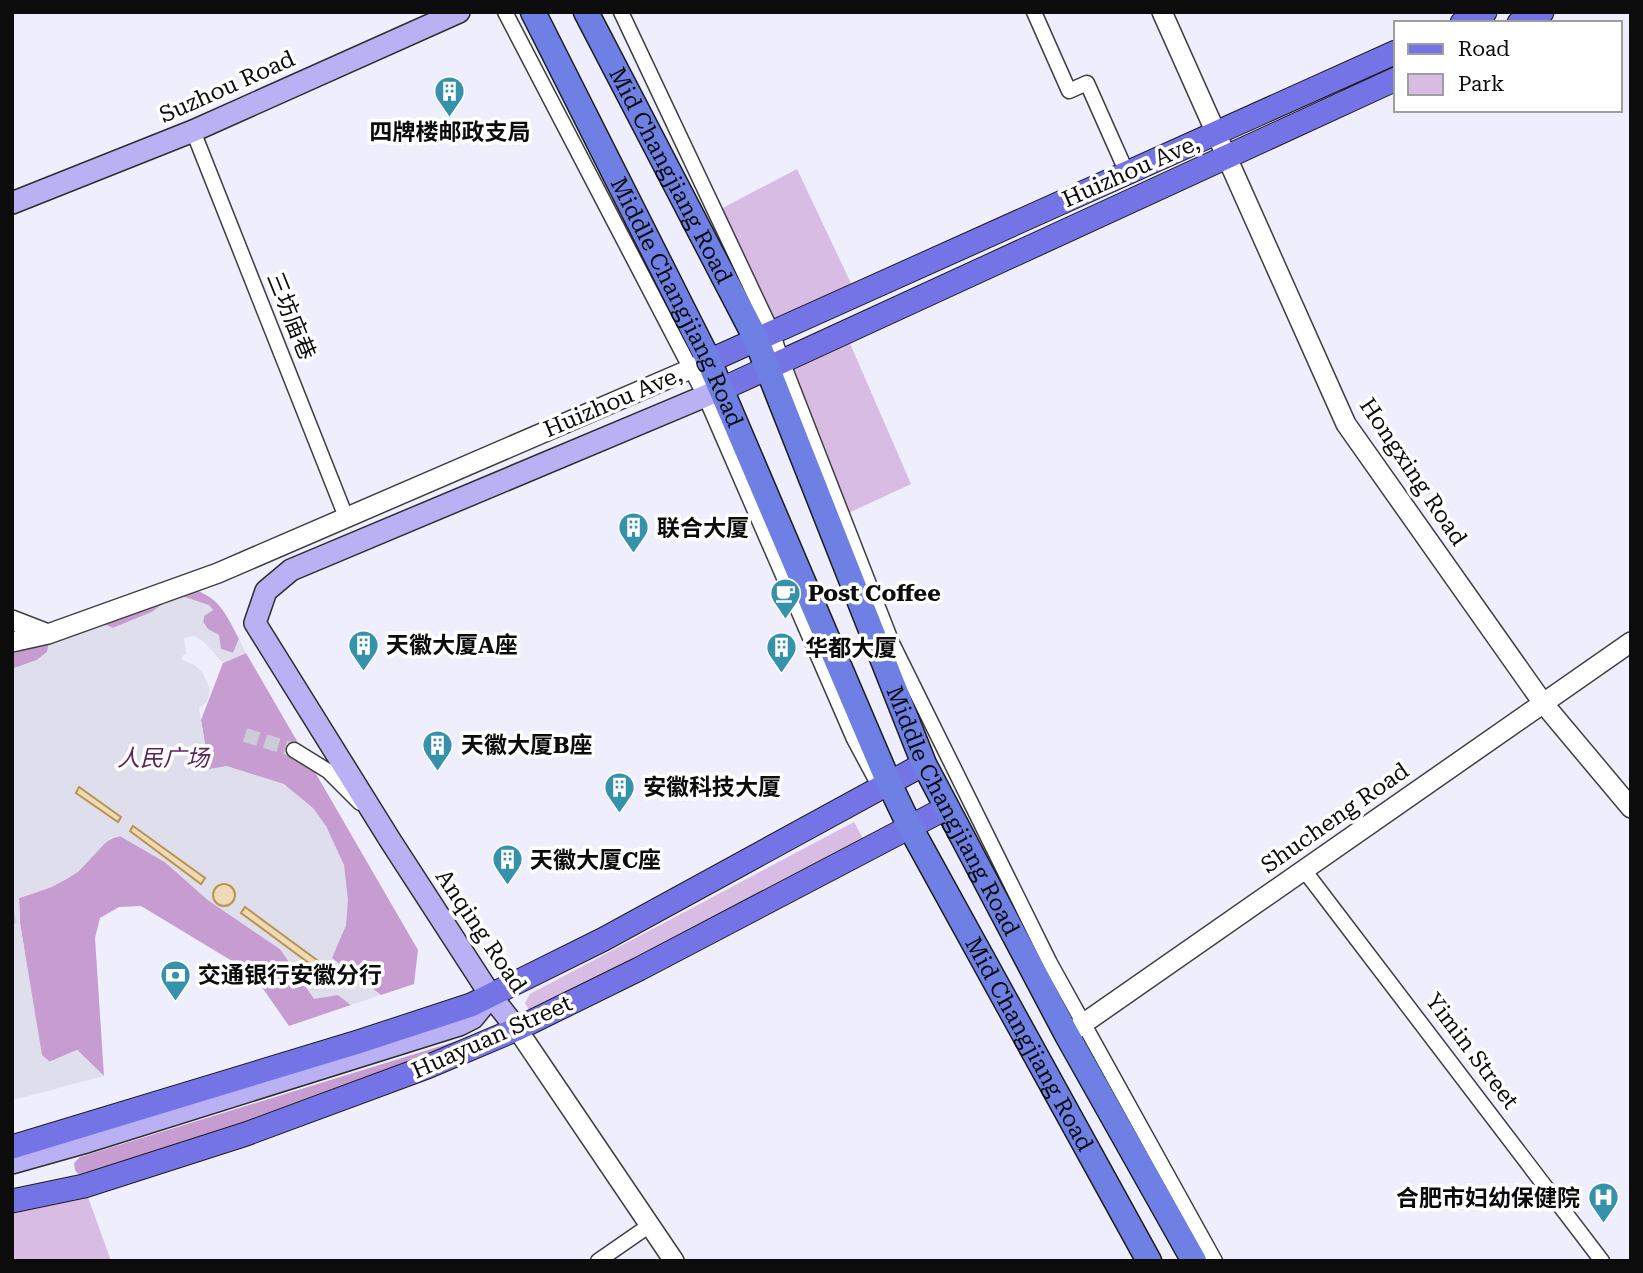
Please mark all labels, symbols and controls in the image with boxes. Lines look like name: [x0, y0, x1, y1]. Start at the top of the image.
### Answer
legend: [1394, 21, 1622, 112]
text: Road: [1458, 37, 1510, 61]
street label: Suzhou Road: [155, 45, 299, 129]
street label: Mid Changjiang Road: [604, 63, 738, 288]
text: Park: [1458, 72, 1504, 96]
building icon: 四牌楼邮政支局: [433, 74, 467, 118]
place label: 四牌楼邮政支局: [370, 119, 531, 146]
street label: Huizhou Ave,: [1058, 129, 1204, 213]
street label: Middle Changjiang Road: [605, 173, 749, 431]
street label: 三坊庙巷: [261, 268, 321, 364]
street label: Huizhou Ave,: [540, 361, 686, 443]
street label: Hongxing Road: [1354, 393, 1472, 551]
building icon: 联合大厦: [617, 511, 651, 555]
place label: 联合大厦: [657, 515, 749, 542]
cafe icon: Post Coffee: [768, 576, 802, 620]
place label: Post Coffee: [808, 580, 941, 607]
building icon: 天徽大厦A座: [346, 628, 380, 672]
building icon: 华都大厦: [765, 631, 799, 675]
place label: 天徽大厦A座: [386, 632, 518, 659]
place label: 华都大厦: [805, 635, 897, 662]
street label: Middle Changjiang Road: [881, 682, 1026, 940]
building icon: 天徽大厦B座: [421, 728, 455, 772]
place label: 天徽大厦B座: [461, 732, 593, 759]
park label: 人民广场: [117, 745, 211, 772]
street label: Shucheng Road: [1256, 757, 1414, 879]
building icon: 安徽科技大厦: [603, 770, 637, 814]
place label: 安徽科技大厦: [643, 774, 781, 801]
building icon: 天徽大厦C座: [490, 843, 524, 887]
place label: 天徽大厦C座: [530, 847, 661, 874]
street label: Anqing Road: [430, 864, 532, 998]
street label: Mid Changjiang Road: [960, 932, 1099, 1156]
bank icon: 交通银行安徽分行: [158, 958, 192, 1002]
place label: 交通银行安徽分行: [198, 962, 382, 989]
street label: Yimin Street: [1420, 988, 1525, 1115]
street label: Huayuan Street: [408, 989, 577, 1084]
hospital icon: 合肥市妇幼保健院: [1586, 1181, 1620, 1225]
place label: 合肥市妇幼保健院: [1396, 1185, 1580, 1212]

